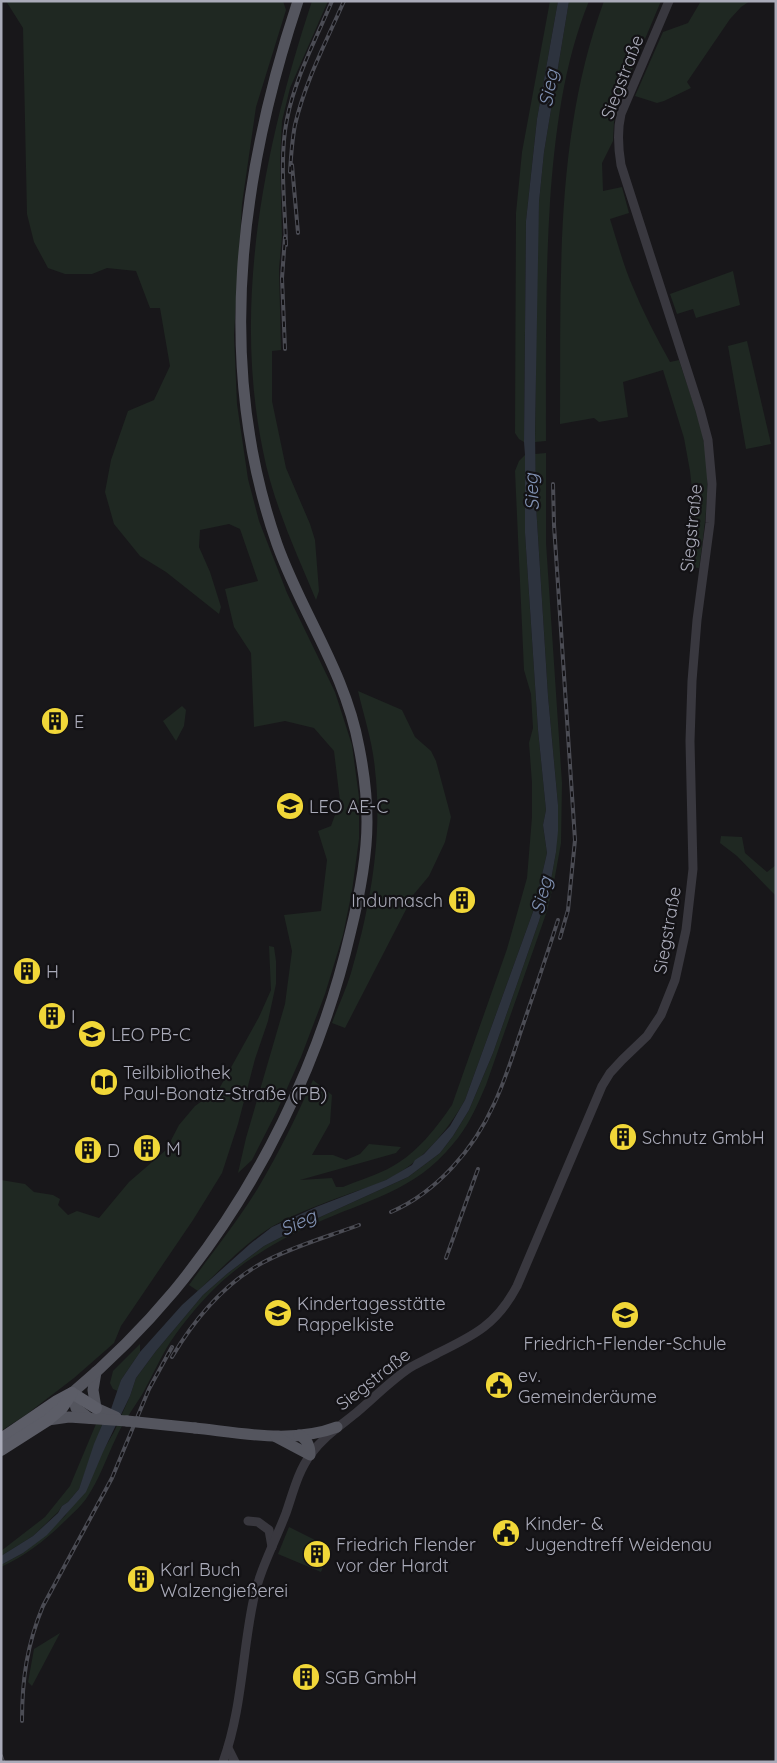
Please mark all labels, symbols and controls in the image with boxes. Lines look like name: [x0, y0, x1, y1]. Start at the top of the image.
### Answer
street label: Siegstraße: [595, 32, 649, 122]
water label: Sieg: [533, 66, 563, 108]
water label: Sieg: [518, 472, 544, 511]
street label: Siegstraße: [675, 483, 707, 573]
building icon: E: [40, 706, 70, 736]
place label: E: [74, 710, 84, 733]
school or university icon: LEO AE-C: [275, 791, 305, 821]
place label: LEO AE-C: [309, 795, 388, 818]
water label: Sieg: [525, 873, 557, 916]
building icon: Indumasch: [447, 885, 477, 915]
street label: Siegstraße: [648, 885, 686, 975]
place label: Indumasch: [351, 889, 443, 912]
building icon: H: [12, 956, 42, 986]
place label: H: [46, 960, 59, 983]
building icon: I: [37, 1001, 67, 1031]
place label: I: [71, 1005, 76, 1028]
school or university icon: LEO PB-C: [77, 1019, 107, 1049]
place label: LEO PB-C: [111, 1023, 191, 1046]
place label: Teilbibliothek Paul-Bonatz-Straße (PB): [123, 1061, 327, 1105]
library icon: Teilbibliothek Paul-Bonatz-Straße (PB): [89, 1067, 119, 1097]
building icon: Schnutz GmbH: [608, 1122, 638, 1152]
place label: Schnutz GmbH: [642, 1126, 765, 1149]
building icon: M: [132, 1133, 162, 1163]
building icon: D: [73, 1135, 103, 1165]
place label: M: [166, 1137, 181, 1160]
place label: D: [107, 1139, 120, 1162]
water label: Sieg: [276, 1203, 321, 1241]
place label: Kindertagesstätte Rappelkiste: [297, 1292, 446, 1336]
school or university icon: Kindertagesstätte Rappelkiste: [263, 1298, 293, 1328]
school or university icon: Friedrich-Flender-Schule: [610, 1300, 640, 1330]
place label: Friedrich-Flender-Schule: [523, 1332, 727, 1355]
street label: Siegstraße: [331, 1343, 415, 1415]
place label: ev. Gemeinderäume: [518, 1364, 657, 1408]
public building icon: ev. Gemeinderäume: [484, 1370, 514, 1400]
place label: Kinder- & Jugendtreff Weidenau: [525, 1512, 712, 1556]
public building icon: Kinder- & Jugendtreff Weidenau: [491, 1518, 521, 1548]
place label: Friedrich Flender vor der Hardt: [336, 1533, 476, 1577]
building icon: Friedrich Flender vor der Hardt: [302, 1539, 332, 1569]
place label: Karl Buch Walzengießerei: [160, 1558, 288, 1602]
building icon: Karl Buch Walzengießerei: [126, 1564, 156, 1594]
building icon: SGB GmbH: [291, 1662, 321, 1692]
place label: SGB GmbH: [325, 1666, 417, 1689]

